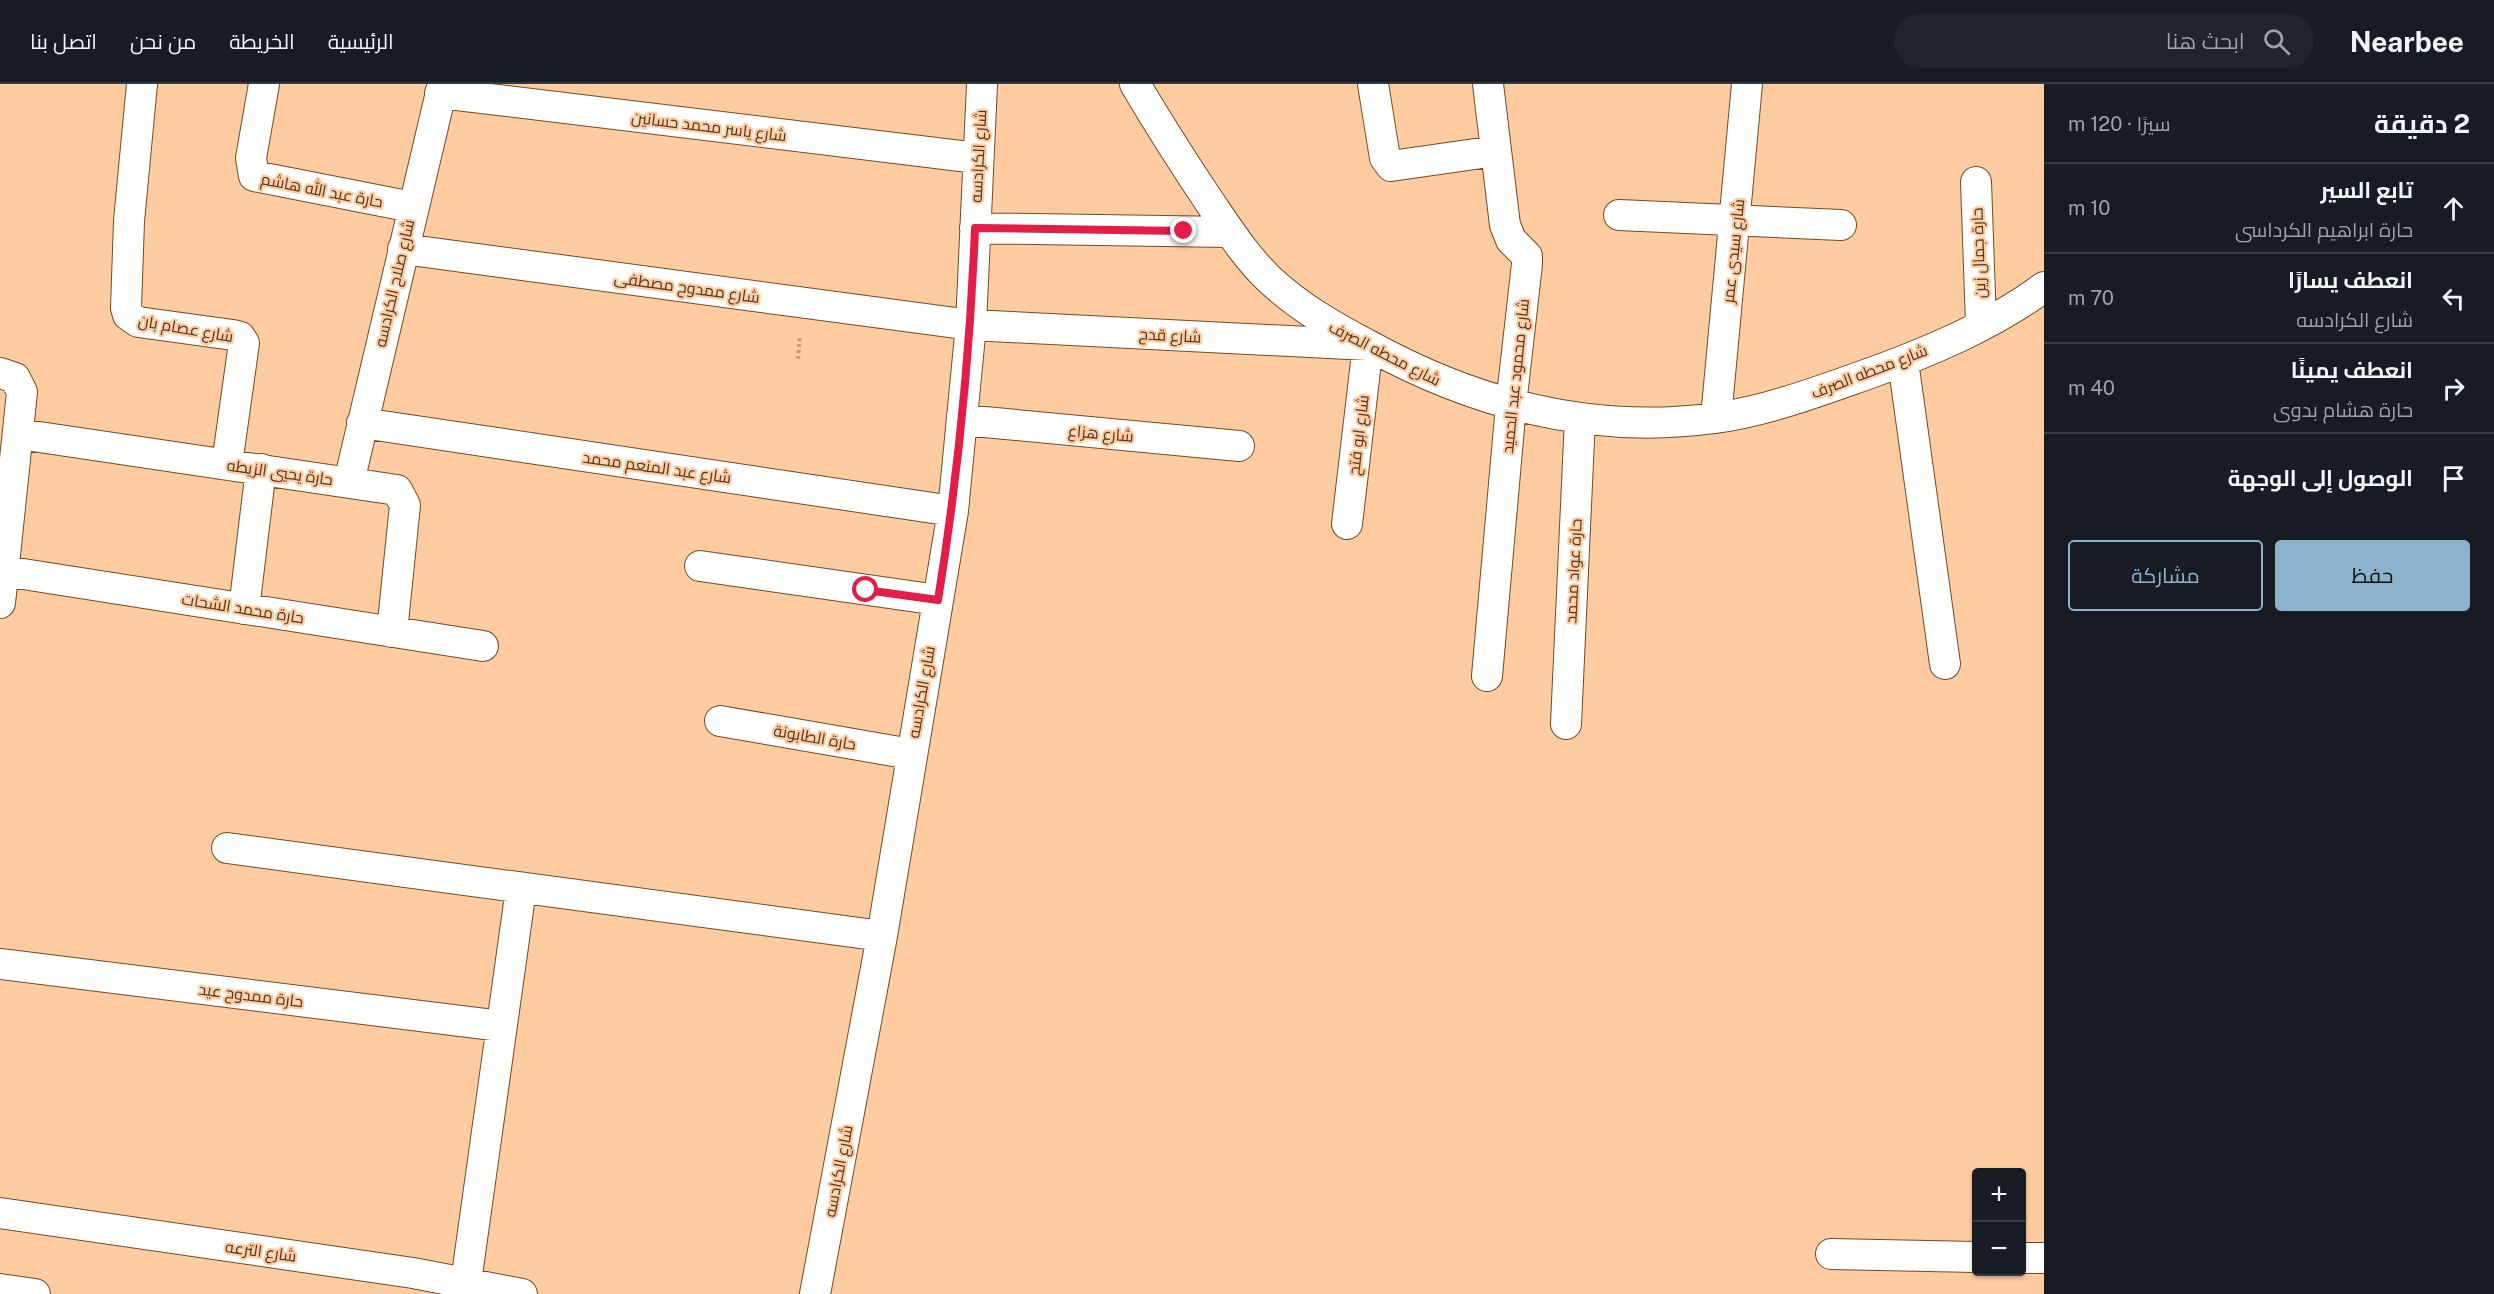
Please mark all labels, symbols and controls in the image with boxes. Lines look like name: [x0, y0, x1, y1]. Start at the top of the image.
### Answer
search box: [1894, 14, 2314, 68]
icon: search: [2260, 25, 2293, 58]
text: Nearbee: [2350, 25, 2464, 58]
text: ابحث هنا: [2166, 28, 2245, 54]
text: اتصل بنا: [30, 29, 97, 54]
text: من نحن: [130, 29, 196, 54]
text: الخريطة: [229, 29, 295, 54]
text: الرئيسية: [328, 29, 394, 54]
street label: شارع ياسر محمد حسانين: [630, 108, 788, 147]
text: 2 دقيقة: [2374, 108, 2470, 139]
street label: شارع الكرادسه: [967, 109, 992, 203]
text: سيرًا · 120 m: [2068, 112, 2170, 136]
street label: حارة عبد الله هاشم: [259, 168, 385, 214]
text: تابع السير: [2321, 177, 2413, 203]
icon: ahead: [2437, 192, 2470, 225]
text: 10 m: [2068, 196, 2111, 220]
street label: شارع سيدى عمر: [1718, 198, 1750, 305]
street label: حارة جمال زين: [1967, 207, 1991, 299]
street label: شارع صلاح الكرادسه: [371, 217, 420, 349]
route end: [1170, 217, 1196, 243]
text: حارة ابراهيم الكرداسى: [2235, 218, 2413, 242]
text: انعطف يسارًا: [2288, 267, 2413, 293]
street label: شارع ممدوح مصطفى: [613, 268, 761, 309]
icon: left: [2437, 282, 2470, 315]
text: 70 m: [2068, 286, 2114, 310]
street label: شارع محمود عبد الحميد: [1498, 298, 1535, 455]
text: شارع الكرادسه: [2296, 308, 2413, 332]
street label: شارع عصام بان: [137, 311, 235, 348]
street label: شارع محطه الصرف: [1325, 317, 1444, 392]
street label: شارع قدح: [1138, 324, 1202, 349]
street label: شارع محطه الصرف: [1808, 341, 1931, 404]
text: انعطف يمينًا: [2291, 357, 2413, 383]
icon: right: [2437, 372, 2470, 405]
text: 40 m: [2068, 376, 2115, 400]
street label: شارع ابو فتح: [1344, 394, 1375, 477]
text: حارة هشام بدوى: [2273, 398, 2413, 422]
street label: شارع هزاع: [1067, 421, 1134, 448]
street label: شارع عبد المنعم محمد: [581, 448, 732, 489]
street label: حارة يحيي الزيطه: [226, 456, 334, 490]
icon: arrive: [2437, 462, 2470, 495]
text: الوصول إلى الوجهة: [2228, 465, 2413, 491]
street label: حارة عواد محمد: [1561, 518, 1586, 624]
button: مشاركة: [2068, 540, 2263, 611]
button: حفظ: [2275, 540, 2470, 611]
route start: [852, 576, 878, 602]
street label: حارة محمد الشحات: [180, 589, 305, 628]
street label: شارع الكرادسه: [904, 644, 941, 740]
street label: حارة الطابونة: [772, 721, 858, 754]
street label: حارة ممدوح عيد: [197, 980, 304, 1013]
street label: شارع الكرادسه: [820, 1123, 859, 1219]
map controls: [1972, 1168, 2026, 1276]
button: +: [1972, 1168, 2026, 1222]
button: −: [1972, 1222, 2026, 1276]
street label: شارع الترعه: [224, 1237, 298, 1268]

